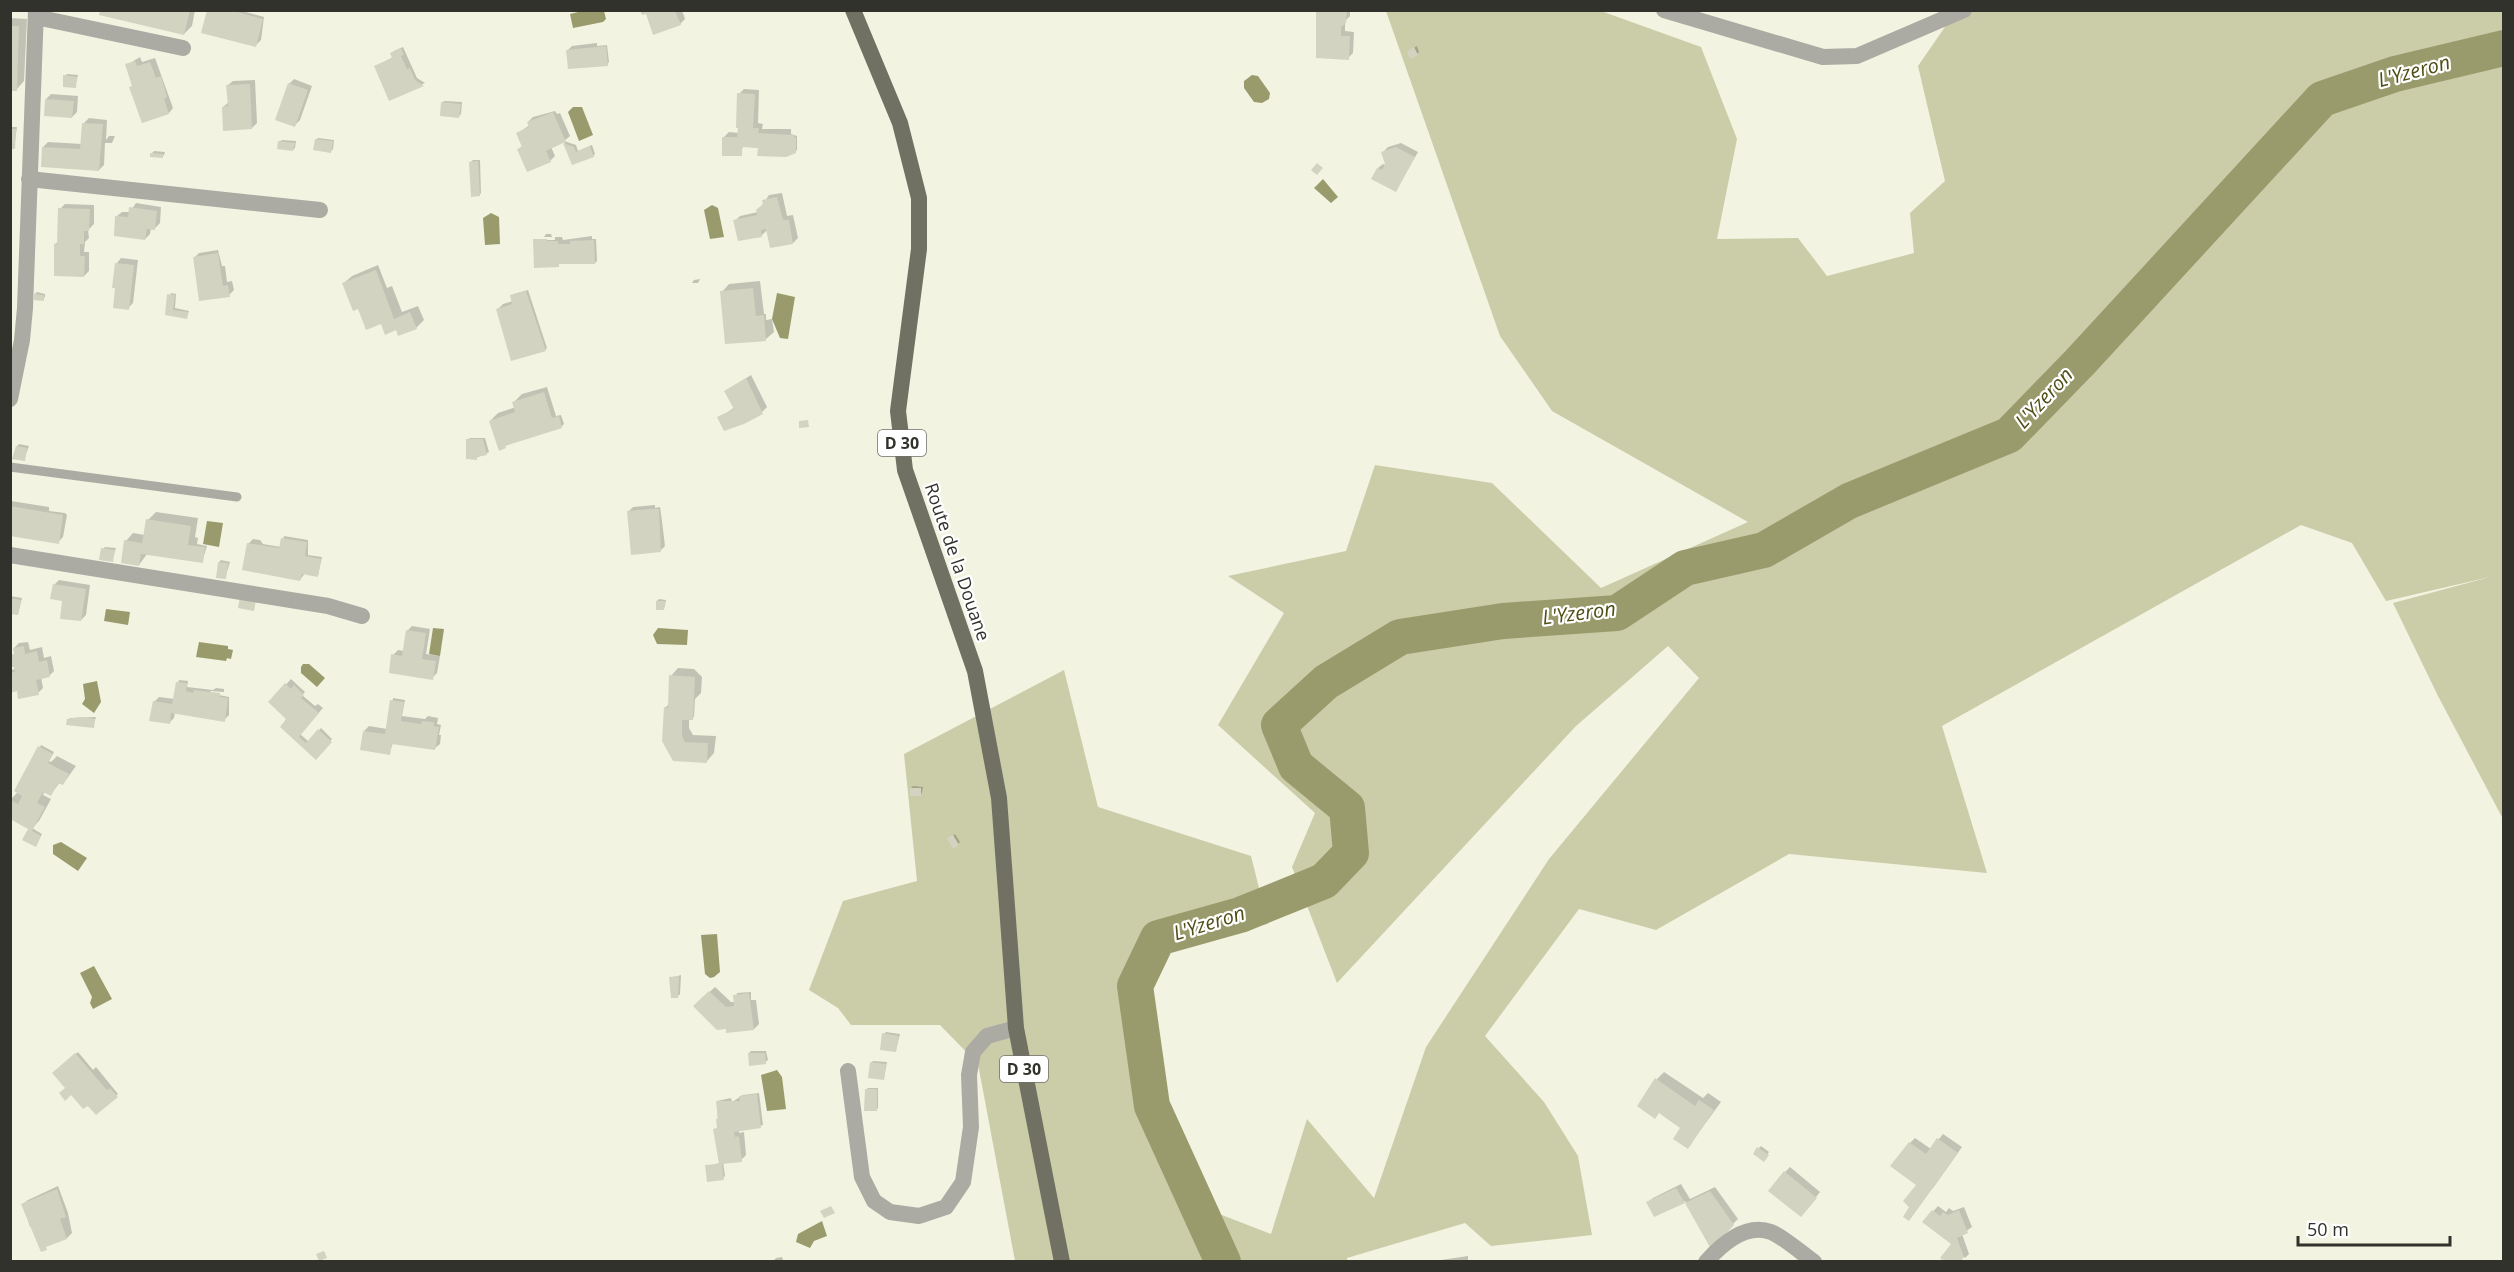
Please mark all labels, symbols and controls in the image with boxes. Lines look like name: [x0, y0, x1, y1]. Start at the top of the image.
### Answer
water label: L'Yzeron: [2375, 48, 2453, 93]
water label: L'Yzeron: [2009, 362, 2079, 434]
road number: D 30: [878, 430, 926, 456]
street label: Route de la Douane: [920, 480, 996, 644]
water label: L'Yzeron: [1541, 595, 1617, 630]
water label: L'Yzeron: [1170, 899, 1248, 946]
road number: D 30: [1000, 1056, 1048, 1082]
scale bar: [2298, 1209, 2450, 1247]
text: 50 m: [2307, 1217, 2349, 1241]

